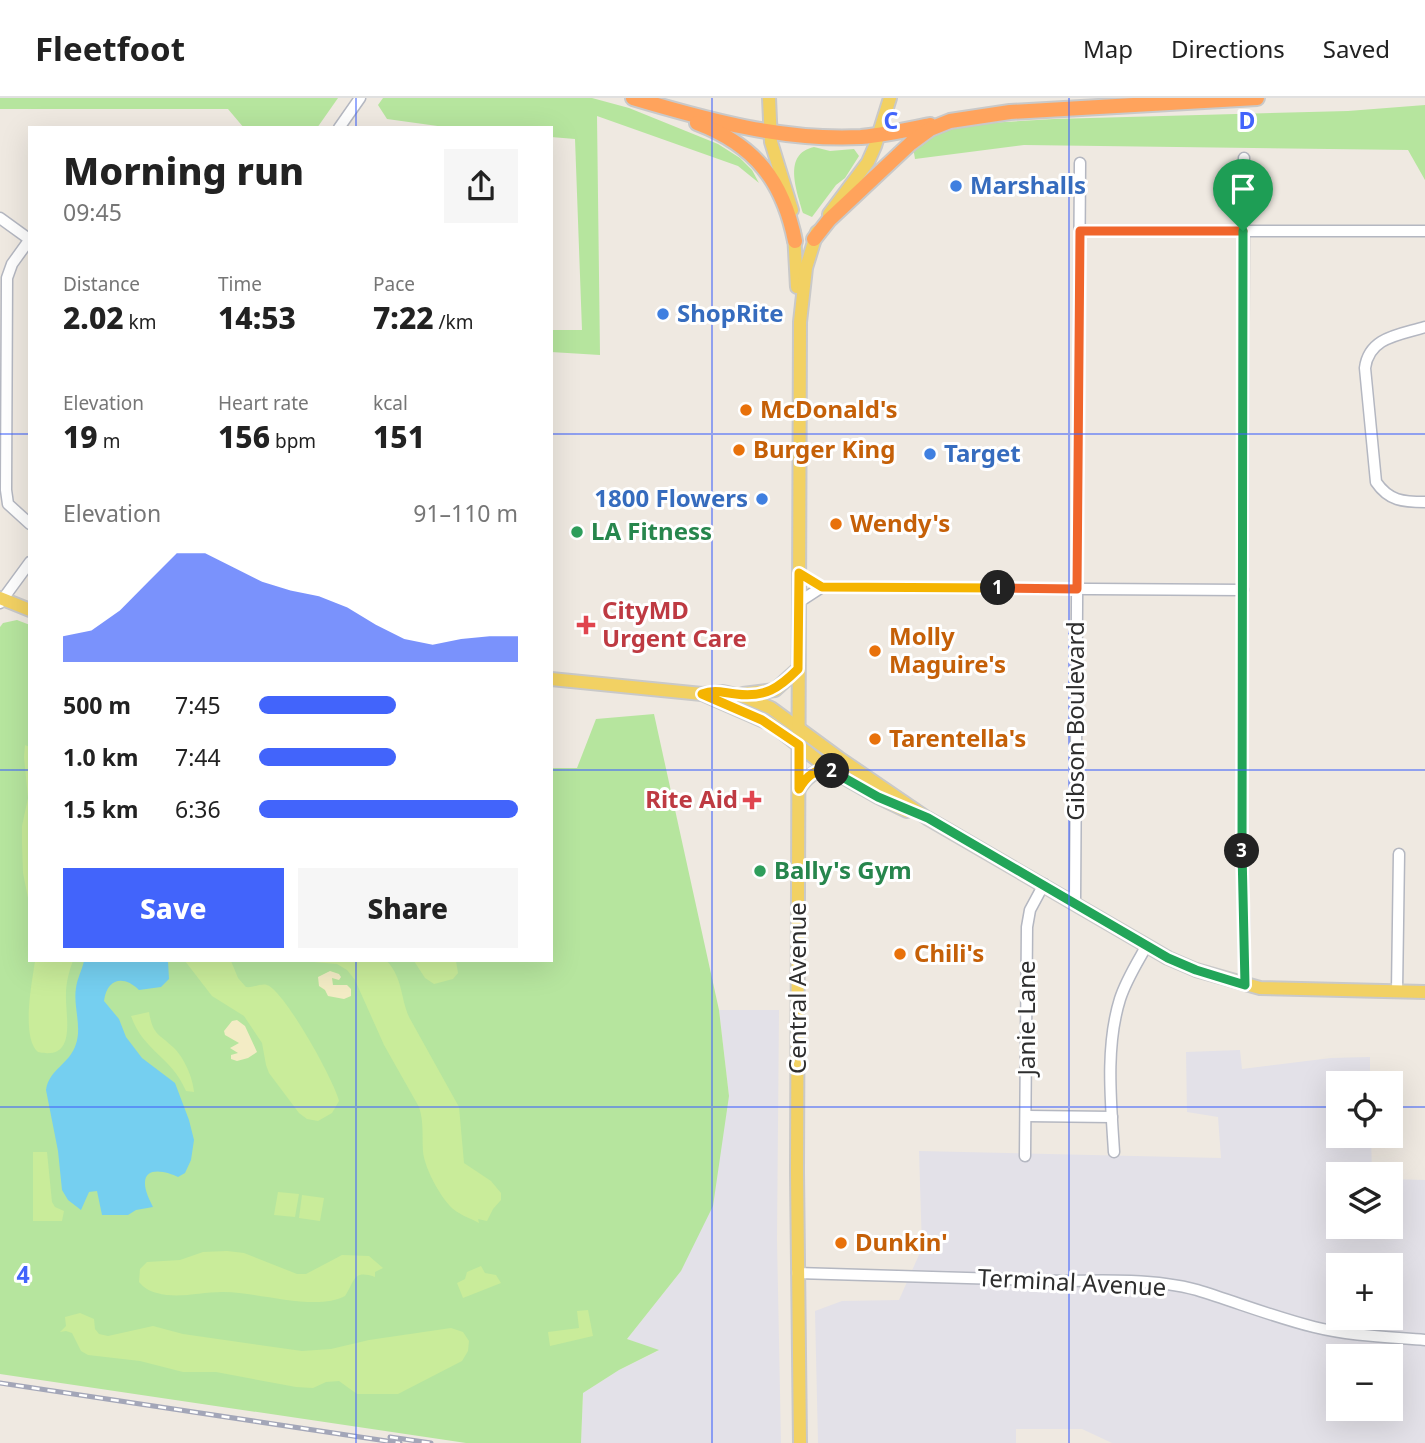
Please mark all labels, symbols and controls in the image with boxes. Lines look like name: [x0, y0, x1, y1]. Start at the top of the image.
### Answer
text: Fleetfoot: [35, 26, 185, 71]
text: Map: [1083, 32, 1133, 65]
text: Directions: [1171, 32, 1285, 65]
text: Saved: [1323, 32, 1390, 65]
text: C: [884, 104, 899, 136]
text: D: [1239, 104, 1255, 136]
text: Morning run: [63, 144, 304, 196]
button: share: [444, 149, 518, 223]
pin: [1213, 159, 1273, 231]
place label: Marshalls: [970, 168, 1086, 201]
icon: arrive: [1224, 170, 1262, 208]
marker: Marshalls: [948, 178, 964, 194]
text: 09:45: [63, 196, 122, 228]
text: Distance: [63, 271, 140, 297]
text: Time: [218, 271, 262, 297]
text: Pace: [373, 271, 415, 297]
place label: ShopRite: [677, 296, 784, 329]
text: 2.02: [63, 297, 124, 338]
text: 14:53: [218, 297, 296, 338]
text: 7:22: [373, 297, 434, 338]
marker: ShopRite: [655, 306, 671, 322]
text: km: [124, 309, 156, 335]
text: /km: [434, 309, 474, 335]
text: Elevation: [63, 390, 144, 416]
text: Heart rate: [218, 390, 309, 416]
text: kcal: [373, 390, 408, 416]
place label: McDonald's: [760, 392, 898, 425]
marker: McDonald's: [738, 402, 754, 418]
text: 19: [63, 416, 98, 457]
text: 156: [218, 416, 270, 457]
text: 151: [373, 416, 425, 457]
text: m: [98, 428, 120, 454]
text: bpm: [270, 428, 316, 454]
place label: Burger King: [753, 432, 895, 465]
place label: Target: [944, 436, 1021, 469]
marker: Burger King: [731, 442, 747, 458]
marker: Target: [922, 446, 938, 462]
place label: 1800 Flowers: [594, 481, 748, 514]
marker: 1800 Flowers: [754, 491, 770, 507]
text: Elevation: [63, 497, 161, 529]
text: 91–110 m: [413, 497, 518, 529]
place label: Wendy's: [850, 506, 950, 539]
place label: LA Fitness: [591, 514, 712, 547]
marker: Wendy's: [828, 516, 844, 532]
marker: LA Fitness: [569, 524, 585, 540]
pin: 1: [981, 570, 1016, 606]
text: 1: [992, 574, 1003, 600]
place label: CityMD Urgent Care: [602, 593, 747, 654]
marker: CityMD Urgent Care: [576, 615, 596, 635]
place label: Molly Maguire's: [889, 619, 1006, 680]
street label: Gibson Boulevard: [1058, 621, 1091, 821]
marker: Molly Maguire's: [867, 643, 883, 659]
text: 500 m: [63, 689, 131, 721]
text: 7:45: [175, 689, 221, 721]
place label: Tarentella's: [889, 721, 1026, 754]
marker: Tarentella's: [867, 731, 883, 747]
text: 1.0 km: [63, 741, 138, 773]
text: 7:44: [175, 741, 221, 773]
pin: 2: [814, 754, 850, 788]
text: 2: [826, 757, 837, 783]
place label: Rite Aid: [645, 782, 738, 815]
marker: Rite Aid: [744, 792, 760, 808]
text: 1.5 km: [63, 793, 138, 825]
text: 6:36: [175, 793, 221, 825]
pin: 3: [1224, 834, 1260, 868]
text: 3: [1236, 837, 1247, 863]
place label: Bally's Gym: [774, 853, 912, 886]
marker: Bally's Gym: [752, 863, 768, 879]
button: Save: [63, 868, 284, 948]
button: Share: [298, 868, 518, 948]
street label: Central Avenue: [780, 902, 813, 1074]
place label: Chili's: [914, 936, 984, 969]
marker: Chili's: [892, 946, 908, 962]
street label: Janie Lane: [1009, 960, 1042, 1078]
map controls: [1326, 1071, 1403, 1421]
button: locate: [1326, 1071, 1403, 1148]
button: layers: [1326, 1162, 1403, 1239]
place label: Dunkin': [855, 1225, 948, 1258]
marker: Dunkin': [833, 1235, 849, 1251]
button: +: [1326, 1253, 1403, 1330]
text: 4: [16, 1258, 30, 1290]
street label: Terminal Avenue: [977, 1260, 1167, 1303]
button: −: [1326, 1344, 1403, 1421]

